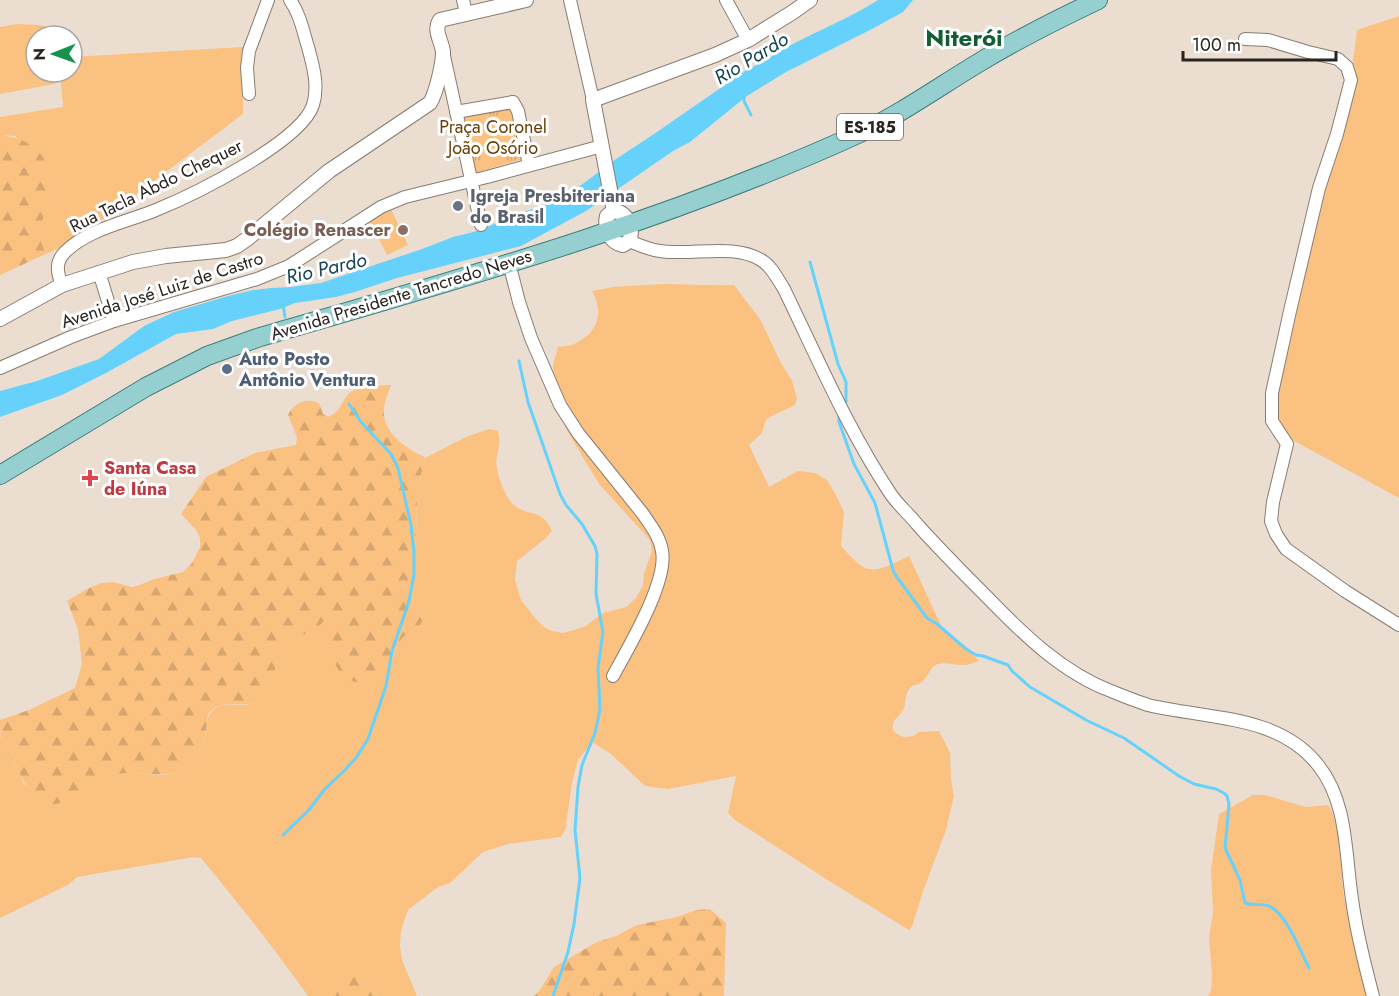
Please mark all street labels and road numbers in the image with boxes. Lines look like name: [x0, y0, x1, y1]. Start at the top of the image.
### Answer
road number: ES-185: [837, 114, 903, 140]
street label: Rua Tacla Abdo Chequer: [65, 132, 248, 239]
street label: Avenida Presidente Tancredo Neves: [267, 243, 535, 347]
street label: Avenida José Luiz de Castro: [58, 245, 267, 335]

